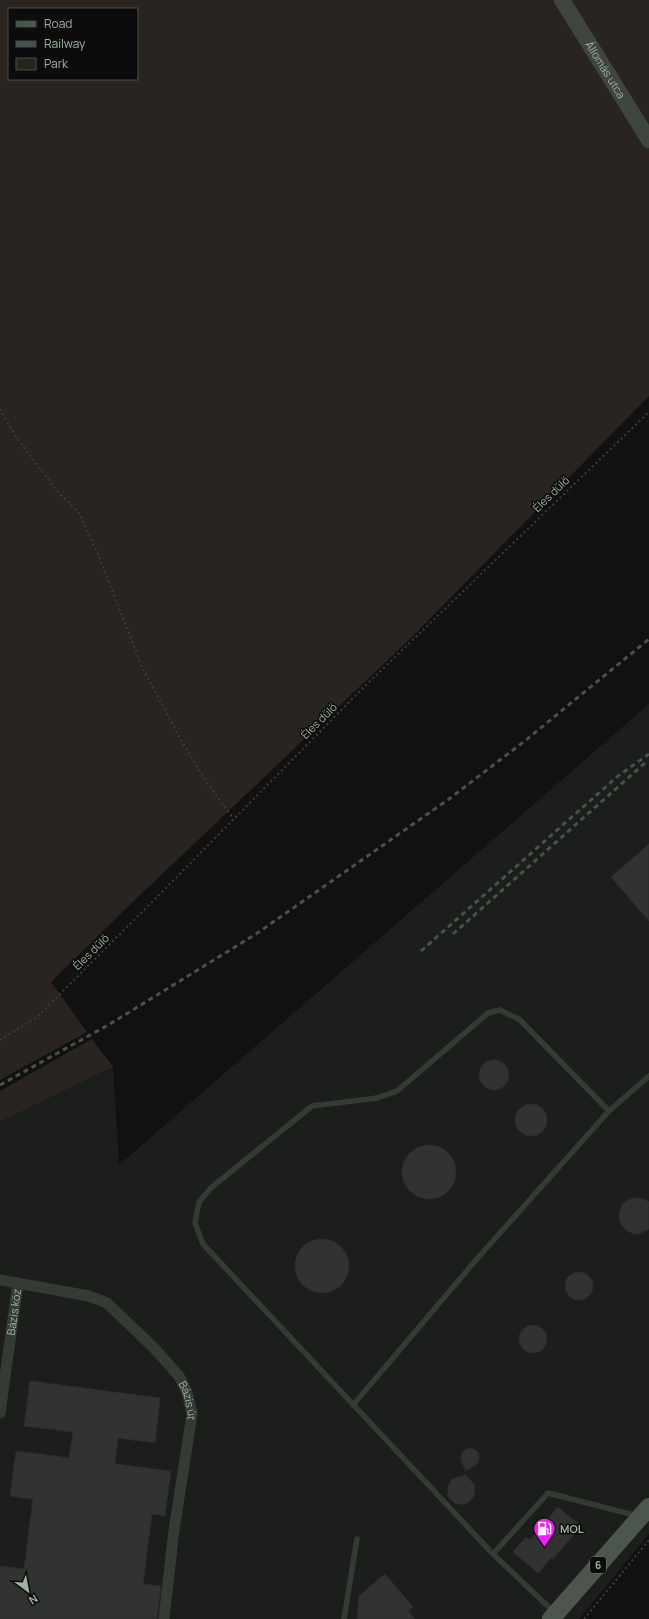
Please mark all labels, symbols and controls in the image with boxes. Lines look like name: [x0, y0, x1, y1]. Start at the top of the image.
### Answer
legend: [8, 8, 138, 80]
text: Road: [44, 15, 72, 32]
text: Railway: [44, 35, 86, 52]
street label: Állomás utca: [582, 38, 629, 101]
text: Park: [44, 55, 69, 72]
street label: Éles dűlő: [529, 472, 573, 515]
street label: Éles dűlő: [297, 699, 340, 742]
street label: Éles dűlő: [69, 930, 112, 973]
street label: Bázis köz: [3, 1288, 24, 1336]
street label: Bázis út: [176, 1378, 200, 1421]
fuel station icon: MOL: [531, 1516, 557, 1549]
place label: MOL: [560, 1521, 584, 1536]
road number: 6: [590, 1557, 606, 1573]
north arrow: [8, 1571, 48, 1611]
text: N: [26, 1591, 41, 1608]

